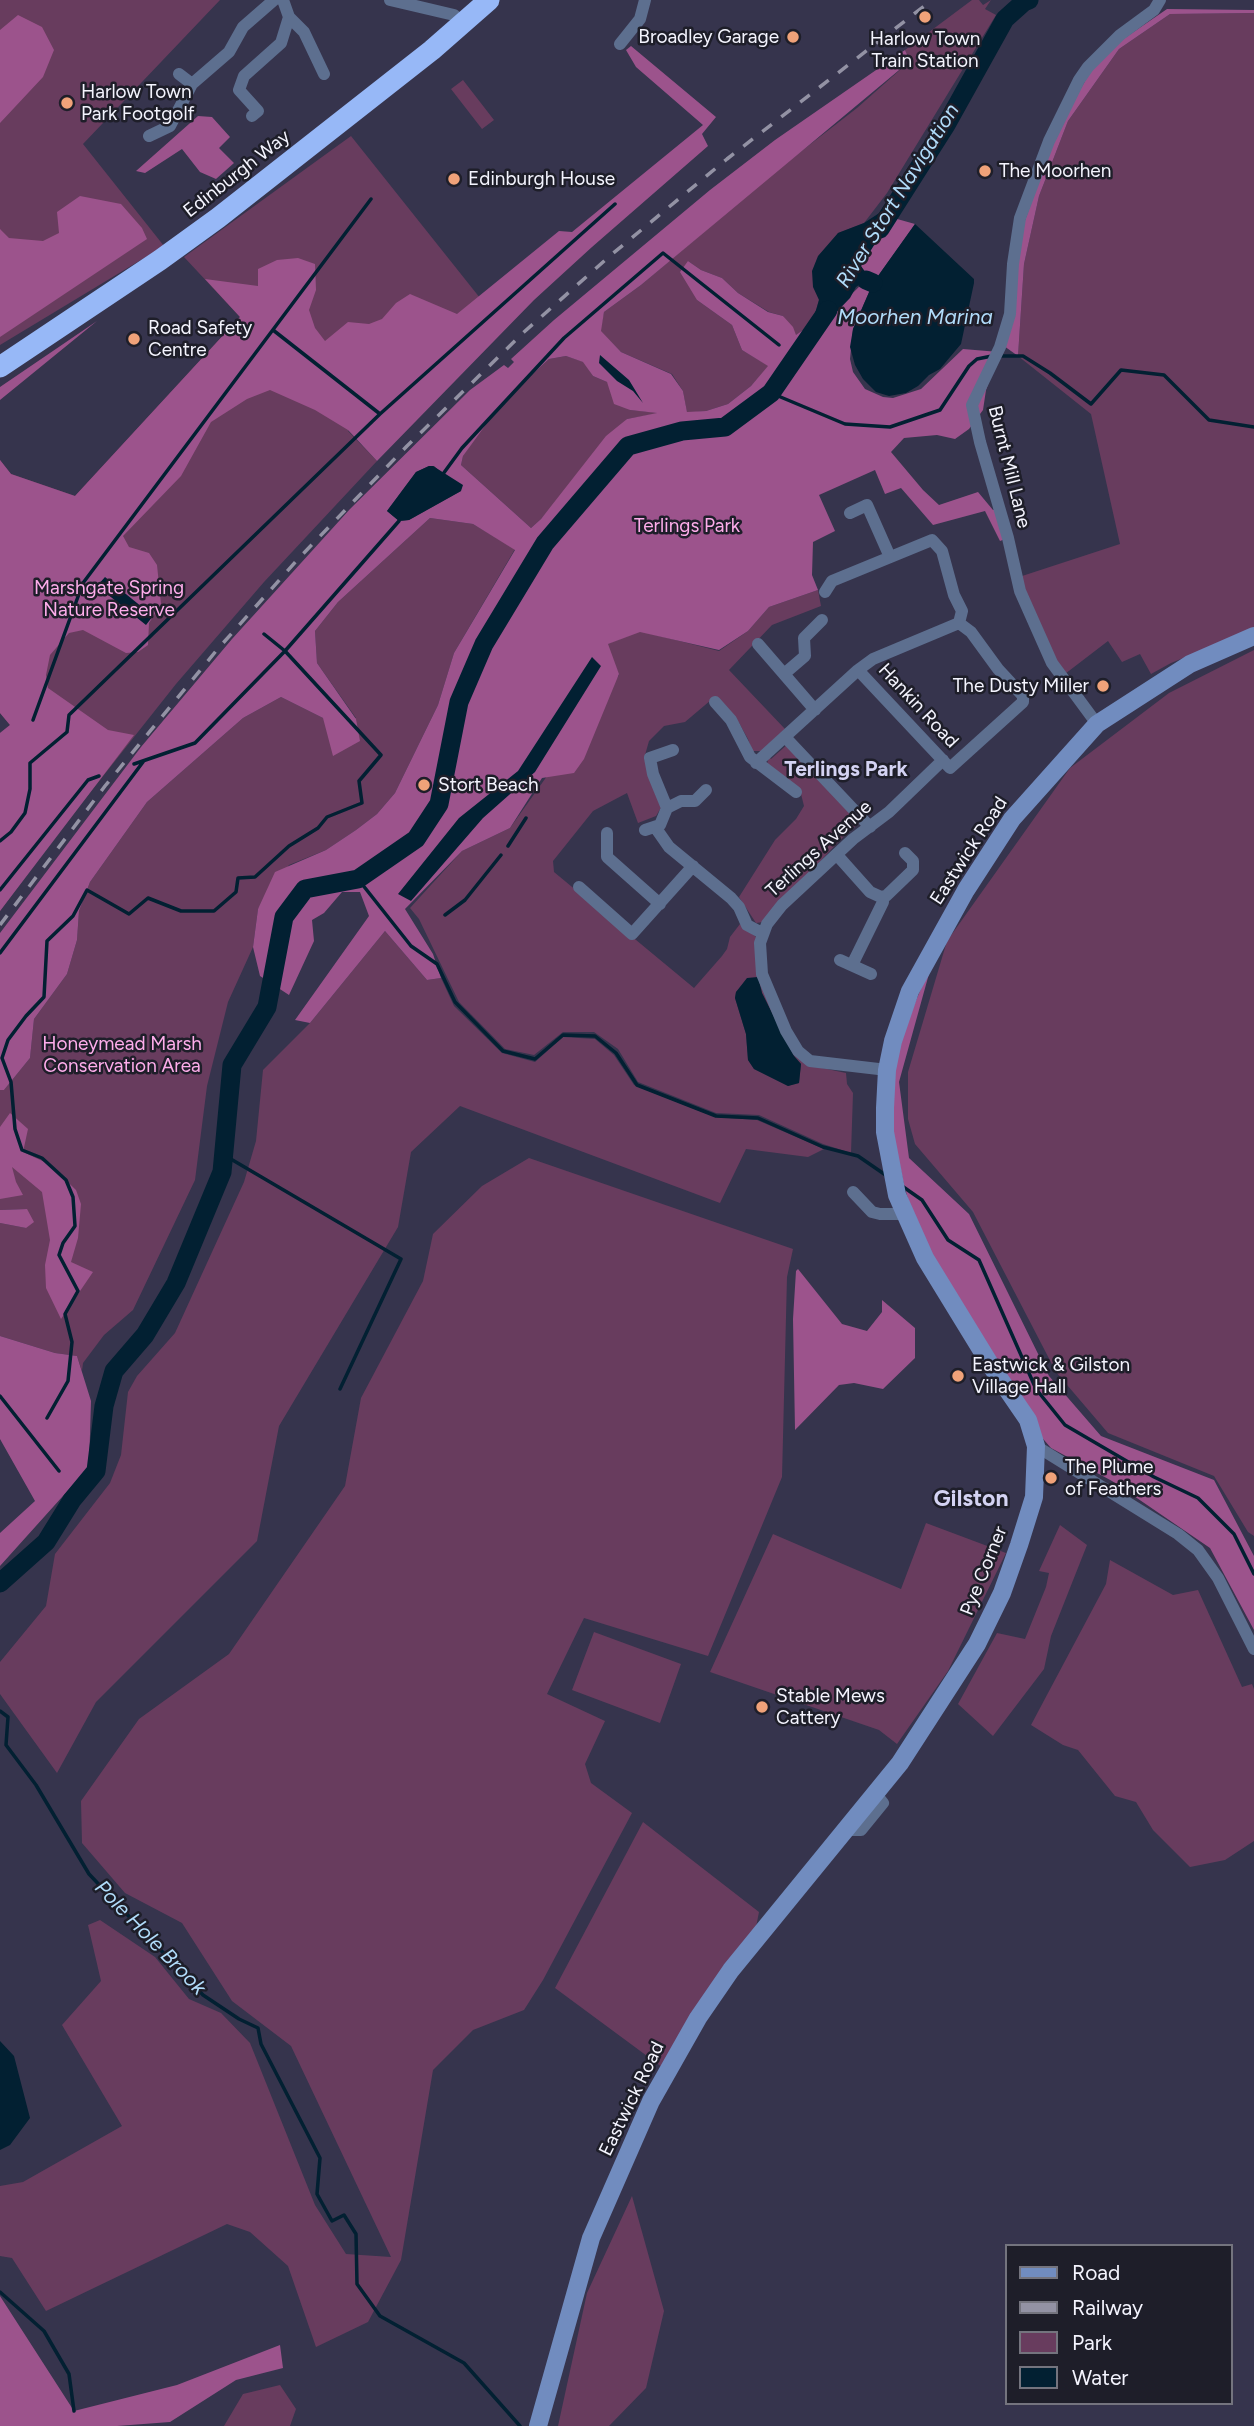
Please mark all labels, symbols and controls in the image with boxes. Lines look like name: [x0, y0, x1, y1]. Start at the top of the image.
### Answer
marker: Harlow Town Train Station: [917, 9, 933, 25]
place label: Broadley Garage: [638, 26, 779, 48]
place label: Harlow Town Train Station: [870, 28, 980, 72]
marker: Broadley Garage: [785, 29, 801, 45]
place label: Harlow Town Park Footgolf: [81, 81, 195, 125]
marker: Harlow Town Park Footgolf: [59, 95, 75, 111]
water label: River Stort Navigation: [831, 99, 965, 293]
street label: Edinburgh Way: [179, 125, 295, 223]
place label: The Moorhen: [999, 160, 1111, 182]
marker: The Moorhen: [977, 163, 993, 179]
place label: Edinburgh House: [468, 168, 615, 190]
marker: Edinburgh House: [446, 171, 462, 187]
water label: Moorhen Marina: [837, 305, 993, 331]
place label: Road Safety Centre: [148, 317, 252, 361]
marker: Road Safety Centre: [126, 331, 142, 347]
street label: Burnt Mill Lane: [983, 404, 1035, 530]
park label: Terlings Park: [634, 515, 740, 537]
park label: Marshgate Spring Nature Reserve: [34, 577, 184, 621]
street label: Hankin Road: [873, 659, 963, 753]
place label: The Dusty Miller: [953, 675, 1089, 697]
marker: The Dusty Miller: [1095, 678, 1111, 694]
district label: Terlings Park: [784, 757, 908, 783]
place label: Stort Beach: [438, 774, 539, 796]
marker: Stort Beach: [416, 777, 432, 793]
street label: Eastwick Road: [926, 793, 1012, 909]
street label: Terlings Avenue: [761, 796, 877, 902]
park label: Honeymead Marsh Conservation Area: [42, 1033, 202, 1077]
place label: Eastwick & Gilston Village Hall: [972, 1354, 1130, 1398]
marker: Eastwick & Gilston Village Hall: [950, 1368, 966, 1384]
place label: The Plume of Feathers: [1065, 1456, 1161, 1500]
marker: The Plume of Feathers: [1043, 1470, 1059, 1486]
district label: Gilston: [934, 1485, 1008, 1513]
street label: Pye Corner: [956, 1523, 1012, 1619]
place label: Stable Mews Cattery: [776, 1685, 885, 1729]
marker: Stable Mews Cattery: [754, 1699, 770, 1715]
water label: Pole Hole Brook: [89, 1876, 211, 2000]
street label: Eastwick Road: [595, 2038, 669, 2160]
legend: [1006, 2244, 1233, 2405]
text: Road: [1072, 2260, 1120, 2285]
text: Railway: [1072, 2295, 1143, 2320]
text: Park: [1072, 2330, 1112, 2355]
text: Water: [1072, 2365, 1128, 2390]

